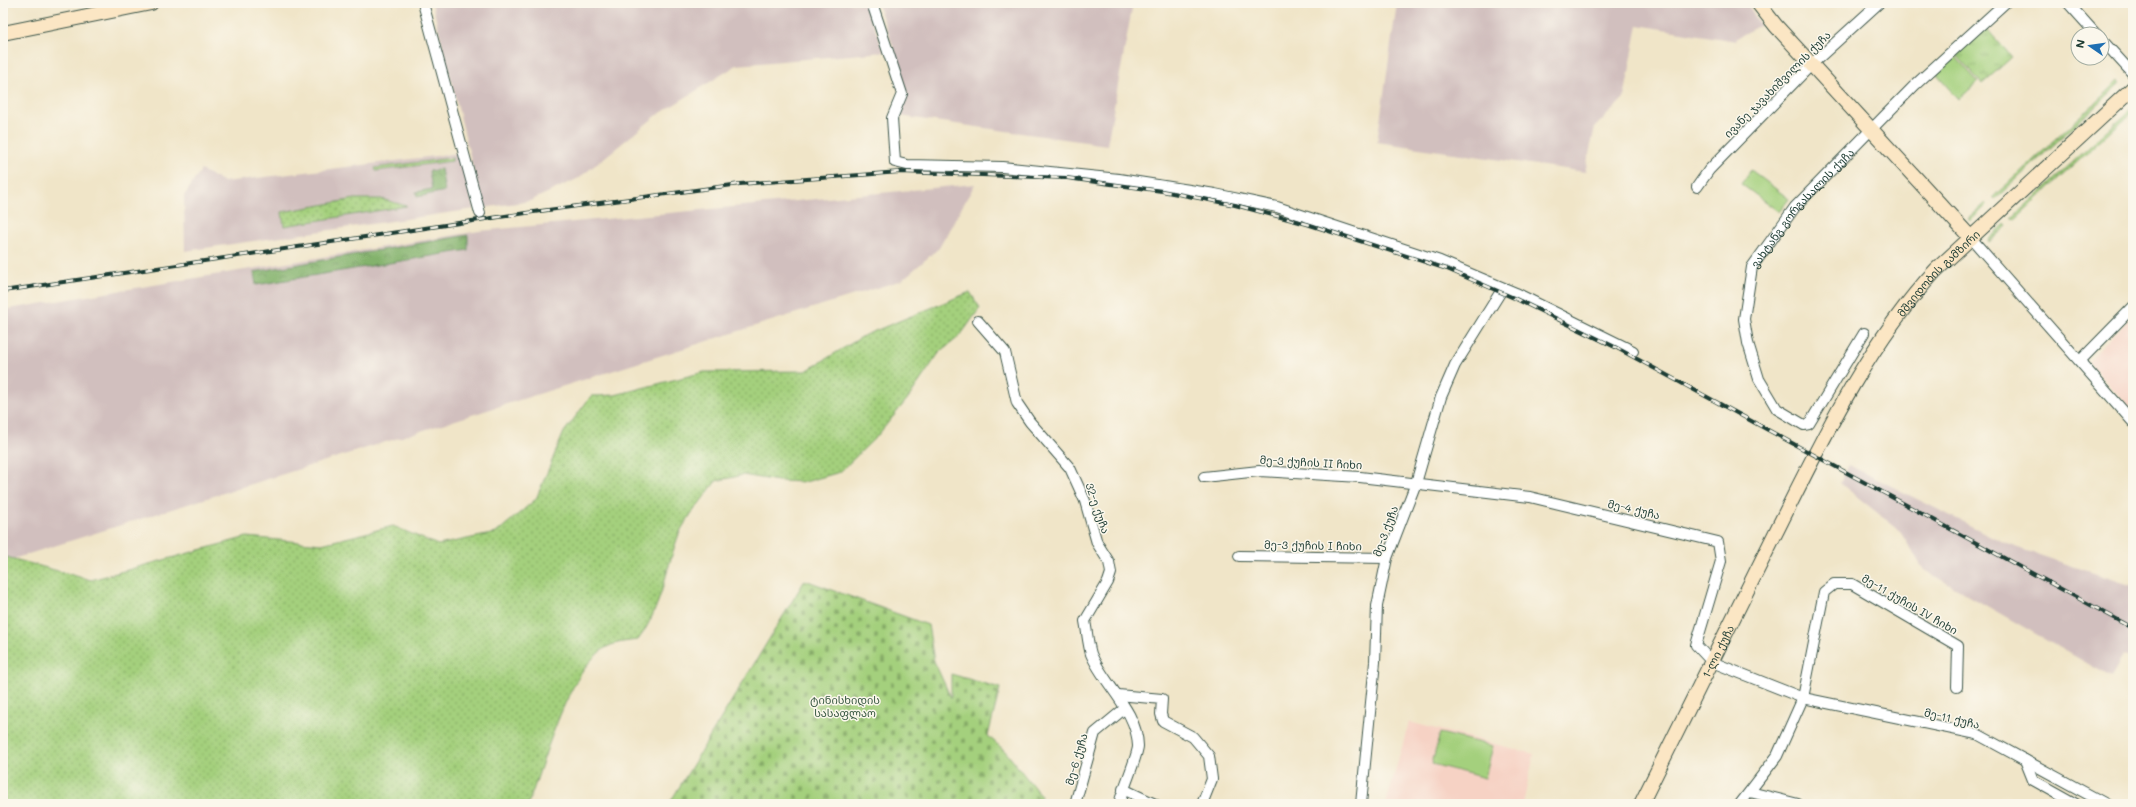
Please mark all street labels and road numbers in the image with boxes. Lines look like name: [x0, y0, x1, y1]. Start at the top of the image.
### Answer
street label: ივანე ჯავახიშვილის ქუჩა: [1720, 27, 1834, 141]
street label: ვახტანგ გორგასალის ქუჩა: [1747, 144, 1857, 271]
street label: მშვიდობის გამზირი: [1893, 226, 1983, 319]
street label: მე-3 ქუჩის II ჩიხი: [1259, 452, 1363, 472]
street label: 32-ე ქუჩა: [1082, 481, 1114, 535]
street label: მე-4 ქუჩა: [1606, 496, 1662, 522]
street label: მე-3 ქუჩა: [1369, 503, 1401, 559]
street label: მე-3 ქუჩის I ჩიხი: [1264, 537, 1362, 553]
street label: მე-11 ქუჩის IV ჩიხი: [1859, 570, 1961, 638]
street label: 1-ლი ქუჩა: [1698, 622, 1737, 680]
street label: მე-11 ქუჩა: [1923, 704, 1981, 732]
street label: მე-6 ქუჩა: [1061, 731, 1091, 787]

